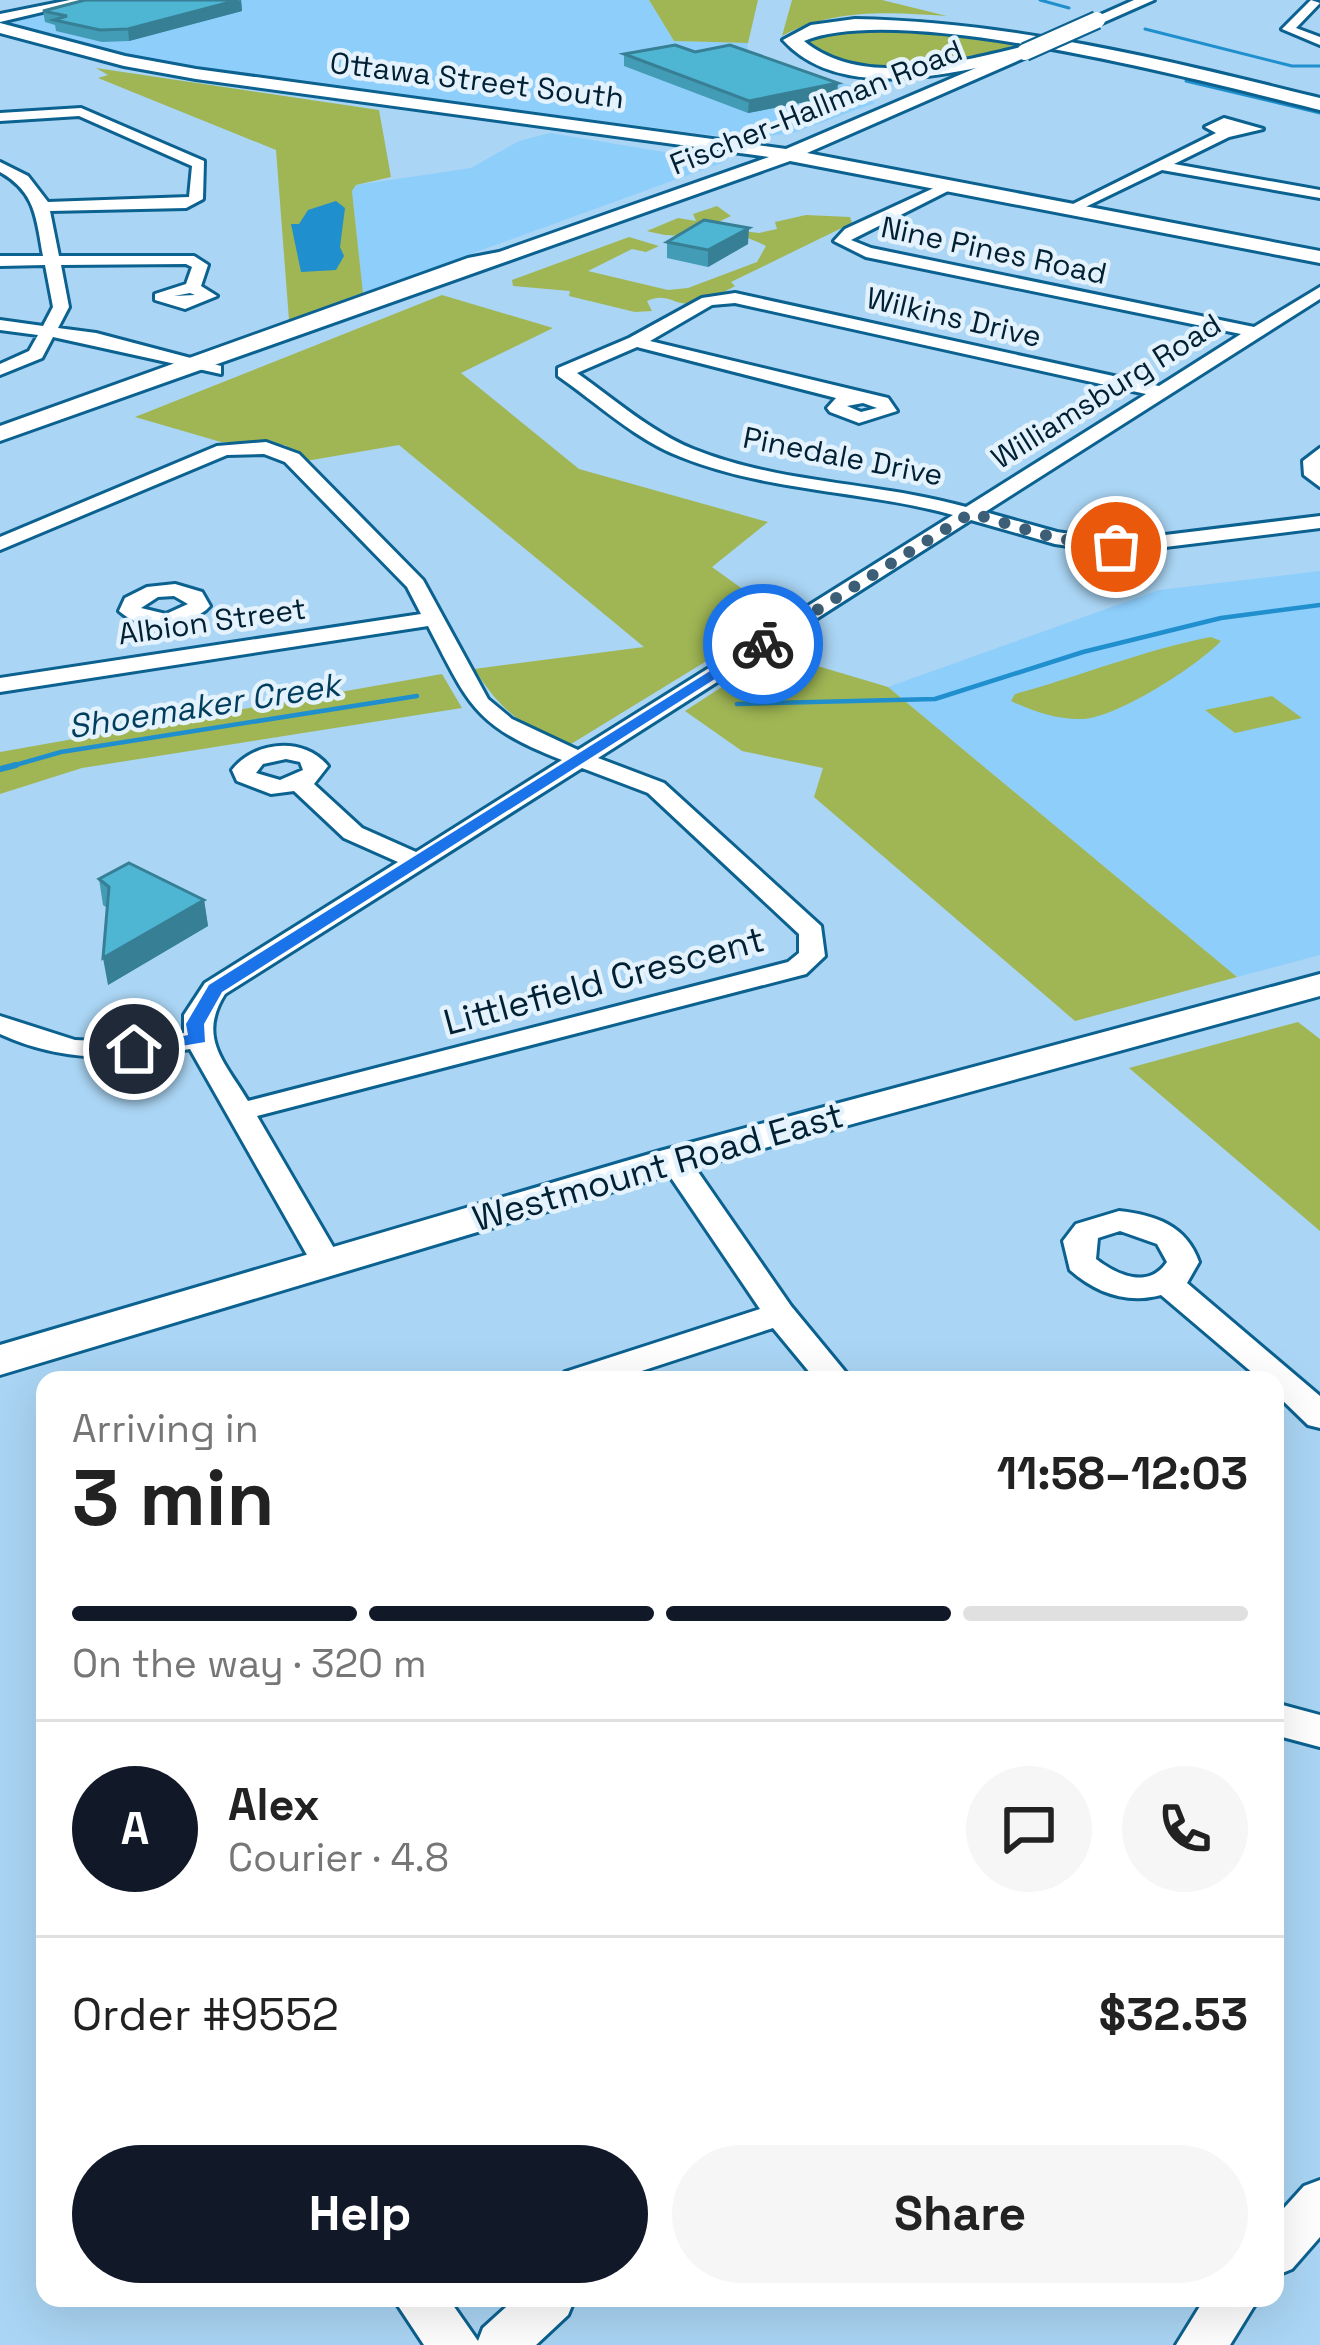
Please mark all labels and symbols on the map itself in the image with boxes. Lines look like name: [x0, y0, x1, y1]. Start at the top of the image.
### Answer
street label: Fischer-Hallman Road: [664, 30, 968, 184]
street label: Ottawa Street South: [328, 43, 626, 117]
street label: Nine Pines Road: [878, 207, 1110, 293]
street label: Wilkins Drive: [863, 278, 1045, 356]
street label: Williamsburg Road: [984, 305, 1228, 477]
street label: Pinedale Drive: [740, 418, 946, 494]
pin: [1065, 496, 1167, 598]
courier: [703, 584, 823, 704]
street label: Albion Street: [116, 589, 308, 653]
water label: Shoemaker Creek: [65, 663, 346, 748]
street label: Littlefield Crescent: [439, 916, 769, 1046]
pin: [83, 998, 185, 1100]
street label: Westmount Road East: [467, 1092, 849, 1242]

